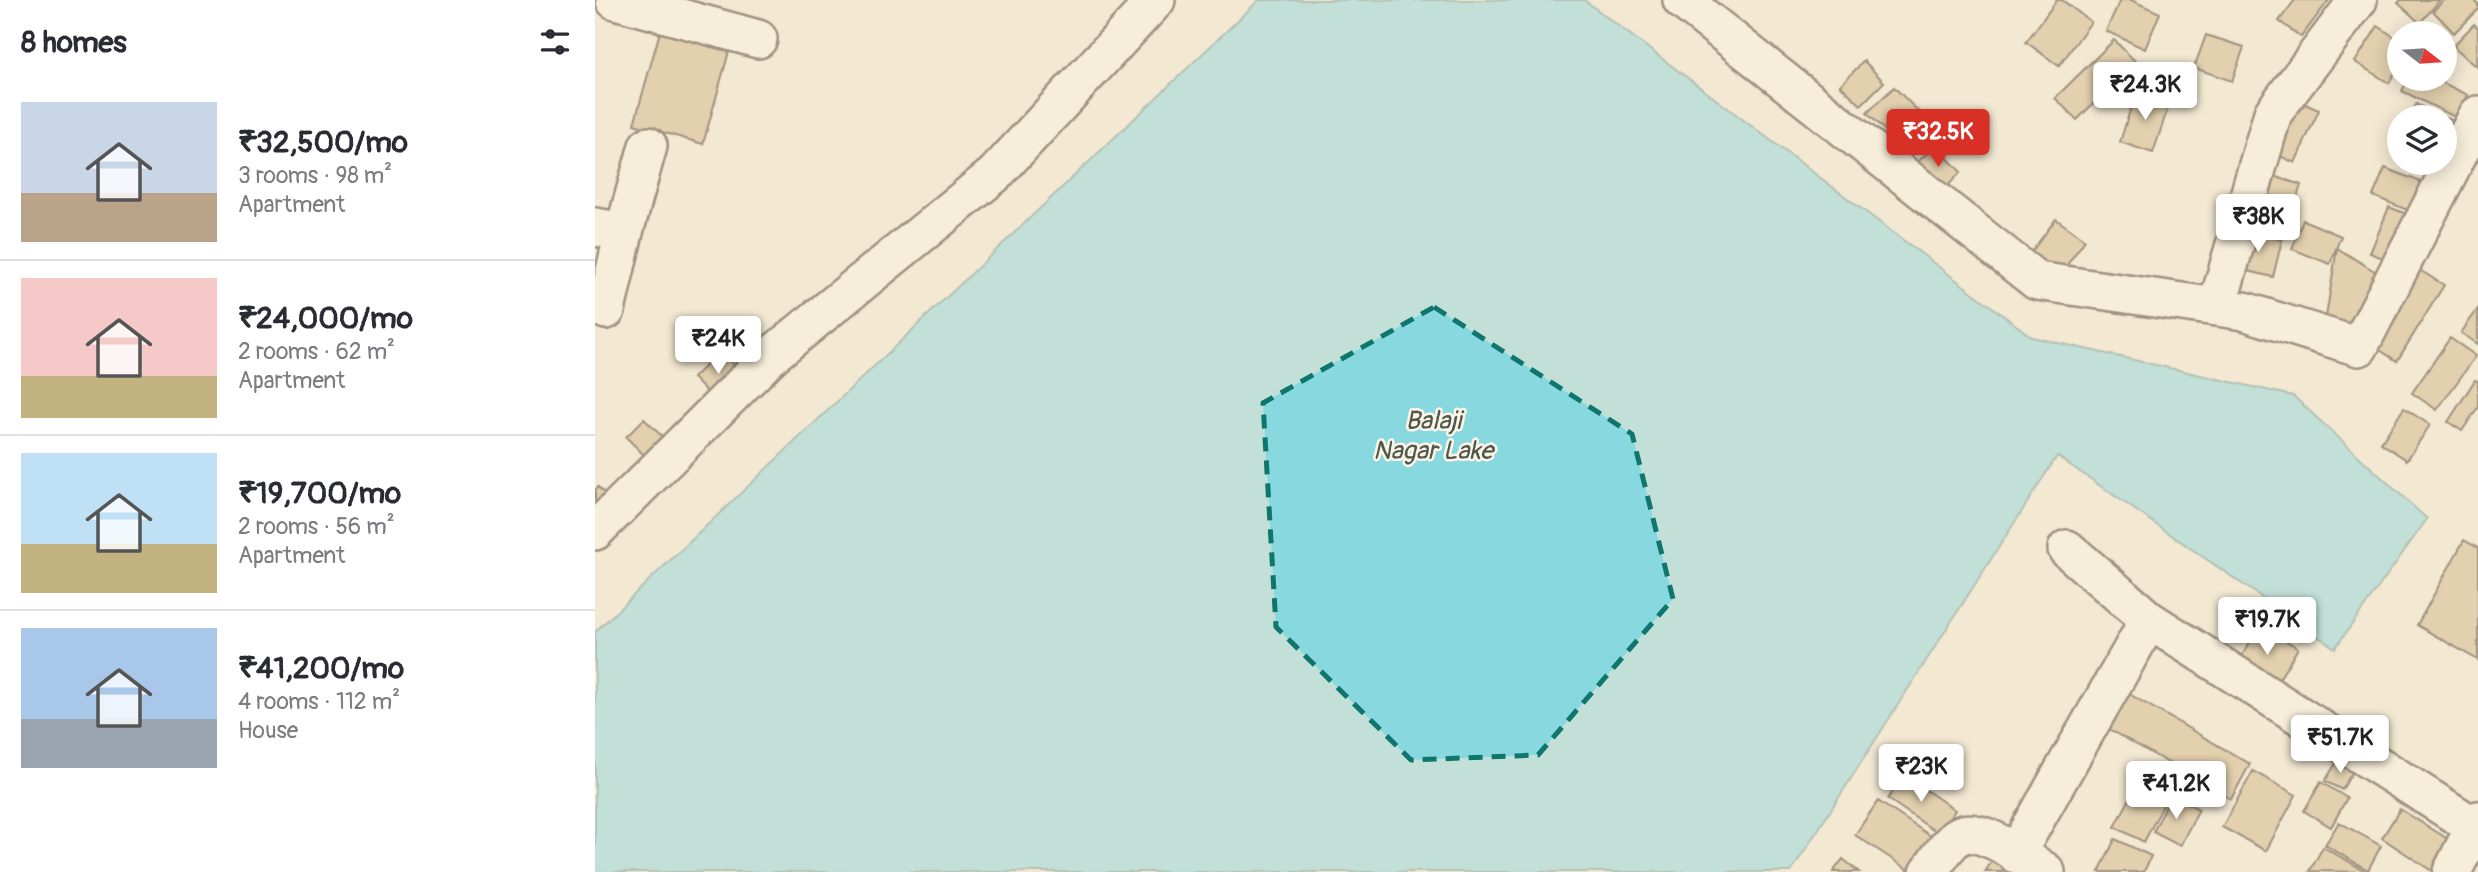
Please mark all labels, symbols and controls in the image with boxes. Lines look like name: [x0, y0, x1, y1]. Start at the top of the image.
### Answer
north arrow: [2387, 21, 2457, 91]
map controls: [2387, 21, 2457, 175]
icon: filters: [536, 23, 574, 61]
text: 8 homes: [21, 24, 127, 61]
pin: ₹24.3K: [2088, 62, 2202, 122]
text: ₹24.3K: [2109, 70, 2181, 99]
button: layers: [2387, 105, 2457, 175]
pin: ₹32.5K: [1881, 110, 1995, 169]
text: ₹32.5K: [1903, 117, 1973, 146]
text: ₹32,500/mo: [238, 124, 408, 161]
icon: home: [77, 130, 161, 214]
text: 3 rooms · 98 m²: [238, 161, 392, 190]
text: Apartment: [238, 190, 345, 219]
pin: ₹38K: [2217, 194, 2299, 254]
text: ₹38K: [2232, 202, 2284, 231]
text: ₹24,000/mo: [238, 300, 413, 337]
icon: home: [77, 306, 161, 390]
pin: ₹24K: [677, 316, 759, 376]
text: ₹24K: [691, 324, 745, 353]
text: 2 rooms · 62 m²: [238, 337, 395, 366]
text: Apartment: [238, 366, 345, 395]
water label: Balaji Nagar Lake: [1373, 405, 1495, 467]
text: ₹19,700/mo: [238, 475, 401, 512]
icon: home: [77, 481, 161, 565]
text: 2 rooms · 56 m²: [238, 512, 395, 541]
text: Apartment: [238, 541, 345, 570]
pin: ₹19.7K: [2210, 598, 2324, 657]
text: ₹19.7K: [2234, 605, 2300, 634]
text: ₹41,200/mo: [238, 650, 404, 687]
icon: home: [77, 656, 161, 740]
text: 4 rooms · 112 m²: [238, 687, 400, 716]
text: House: [238, 716, 298, 745]
pin: ₹51.7K: [2283, 716, 2397, 775]
text: ₹51.7K: [2307, 723, 2373, 752]
pin: ₹23K: [1880, 744, 1962, 804]
text: ₹23K: [1895, 752, 1947, 781]
pin: ₹41.2K: [2119, 762, 2233, 821]
text: ₹41.2K: [2142, 769, 2210, 798]

